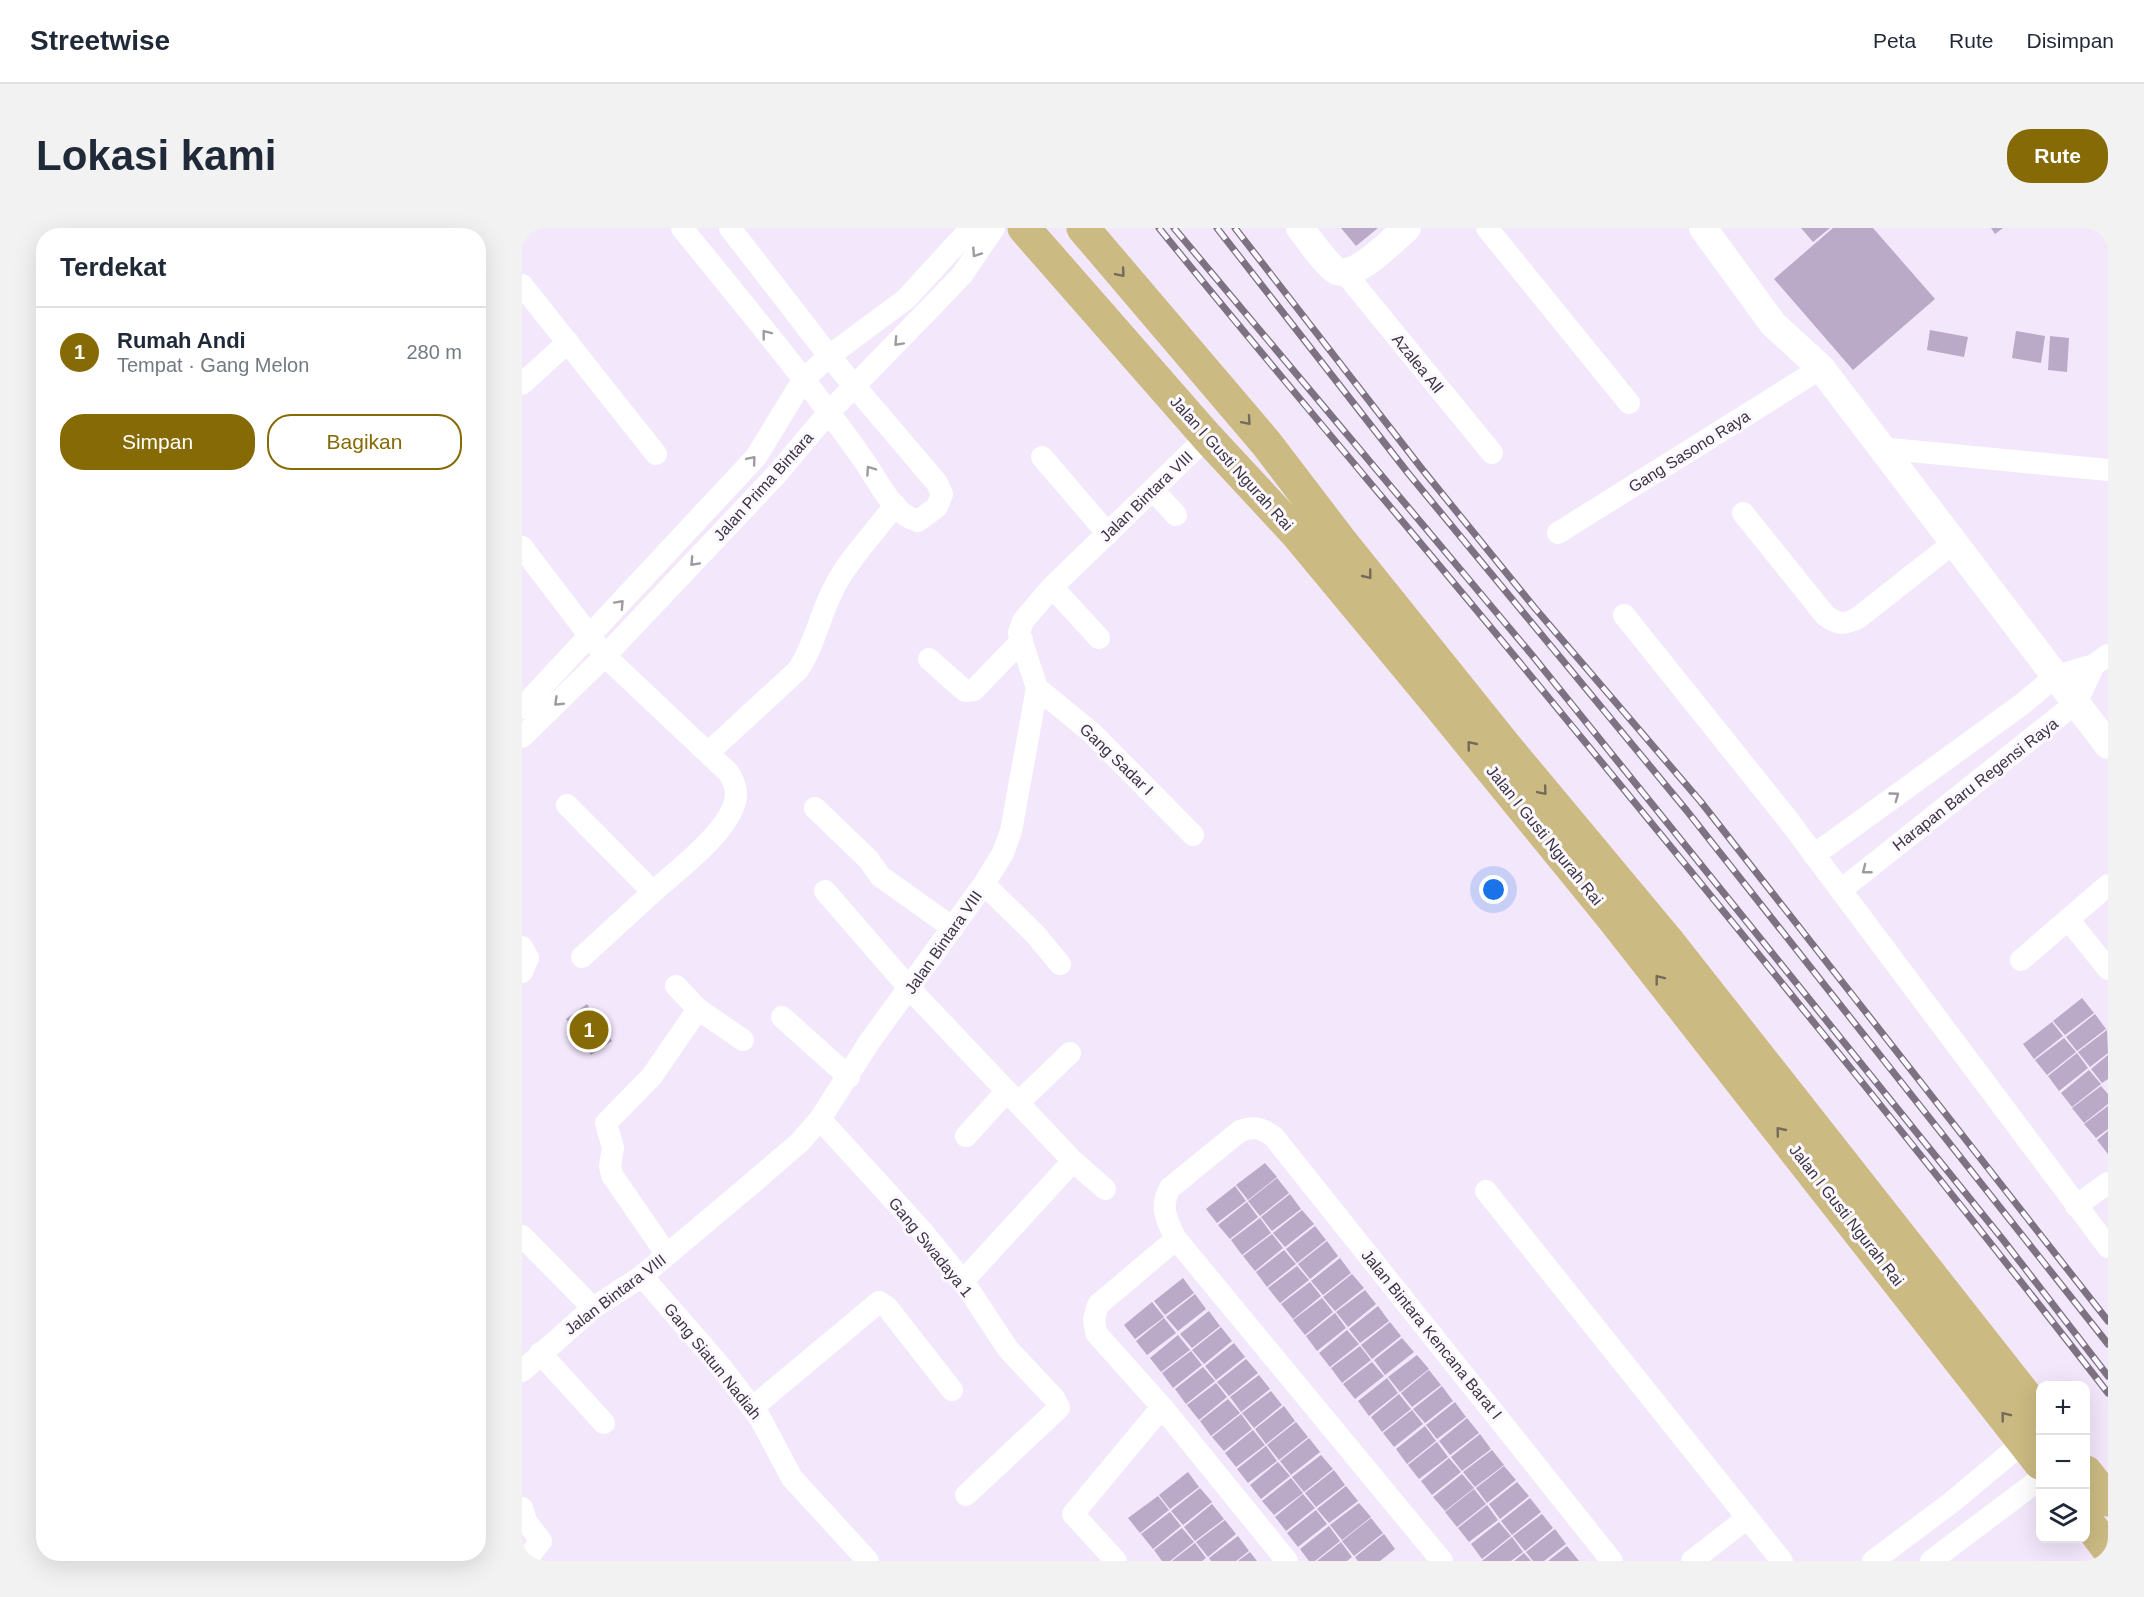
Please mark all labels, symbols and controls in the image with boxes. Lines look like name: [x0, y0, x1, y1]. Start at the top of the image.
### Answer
text: Streetwise: [30, 25, 170, 56]
text: Peta: [1873, 29, 1916, 52]
text: Rute: [1949, 29, 1993, 52]
text: Disimpan: [2026, 29, 2114, 52]
button: Rute: [2007, 129, 2108, 183]
text: Lokasi kami: [36, 132, 276, 179]
one-way arrow: [972, 246, 983, 257]
text: Terdekat: [60, 252, 166, 282]
one-way arrow: [1114, 266, 1125, 277]
text: Rumah Andi: [117, 328, 246, 353]
one-way arrow: [763, 330, 774, 341]
street label: Azalea All: [1389, 331, 1446, 396]
one-way arrow: [894, 335, 905, 346]
text: 1: [74, 341, 85, 363]
text: 280 m: [406, 341, 462, 363]
text: Tempat · Gang Melon: [117, 354, 309, 376]
street label: Jalan I Gusti Ngurah Rai: [1167, 393, 1296, 534]
street label: Gang Sasono Raya: [1626, 407, 1753, 496]
button: Simpan: [60, 414, 255, 470]
button: Bagikan: [267, 414, 462, 470]
one-way arrow: [1240, 414, 1251, 425]
street label: Jalan Prima Bintara: [710, 429, 816, 544]
street label: Jalan Bintara VIII: [1097, 448, 1196, 545]
one-way arrow: [744, 456, 755, 467]
one-way arrow: [866, 466, 877, 477]
one-way arrow: [690, 555, 701, 566]
one-way arrow: [1360, 568, 1371, 579]
one-way arrow: [612, 600, 623, 611]
one-way arrow: [554, 694, 565, 705]
street label: Harapan Baru Regensi Raya: [1889, 715, 2061, 854]
street label: Gang Sadar I: [1077, 720, 1157, 799]
one-way arrow: [1467, 741, 1478, 752]
street label: Jalan I Gusti Ngurah Rai: [1483, 762, 1606, 908]
one-way arrow: [1536, 784, 1547, 795]
one-way arrow: [1889, 792, 1900, 803]
one-way arrow: [1861, 863, 1872, 874]
your location: [1479, 875, 1508, 904]
street label: Jalan Bintara VIII: [902, 888, 985, 997]
one-way arrow: [1655, 974, 1666, 985]
pin: 1: [570, 1008, 608, 1052]
one-way arrow: [1777, 1127, 1788, 1138]
street label: Jalan I Gusti Ngurah Rai: [1786, 1141, 1907, 1289]
street label: Gang Swadaya 1: [885, 1194, 976, 1300]
street label: Jalan Bintara Kencana Barat I: [1358, 1246, 1505, 1422]
street label: Jalan Bintara VIII: [562, 1251, 669, 1338]
street label: Gang Siatun Nadiah: [661, 1300, 765, 1423]
map controls: [2036, 1381, 2090, 1543]
button: +: [2036, 1381, 2090, 1435]
one-way arrow: [2002, 1412, 2013, 1423]
button: −: [2036, 1435, 2090, 1489]
button: layers: [2036, 1489, 2090, 1543]

